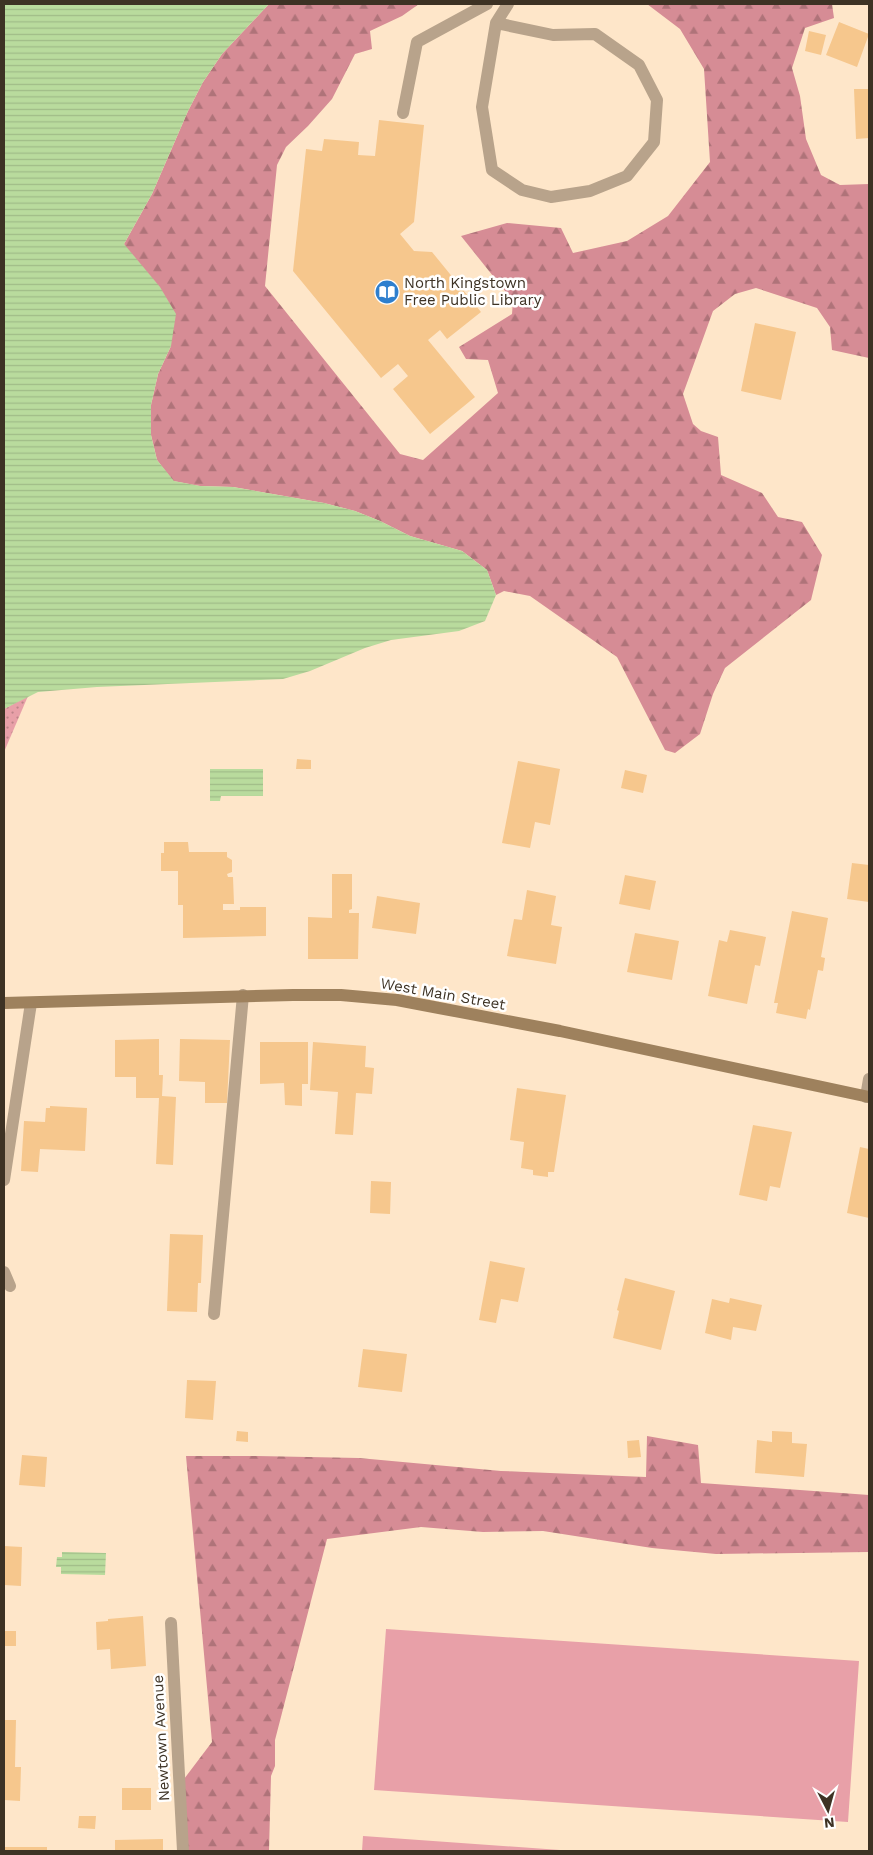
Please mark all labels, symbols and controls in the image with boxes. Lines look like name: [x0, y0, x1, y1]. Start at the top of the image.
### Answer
place label: North Kingstown Free Public Library: [404, 274, 542, 309]
library icon: North Kingstown Free Public Library: [374, 279, 400, 305]
street label: West Main Street: [379, 974, 508, 1014]
street label: Newtown Avenue: [149, 1674, 173, 1802]
north arrow: [803, 1785, 853, 1835]
text: N: [823, 1814, 835, 1831]

